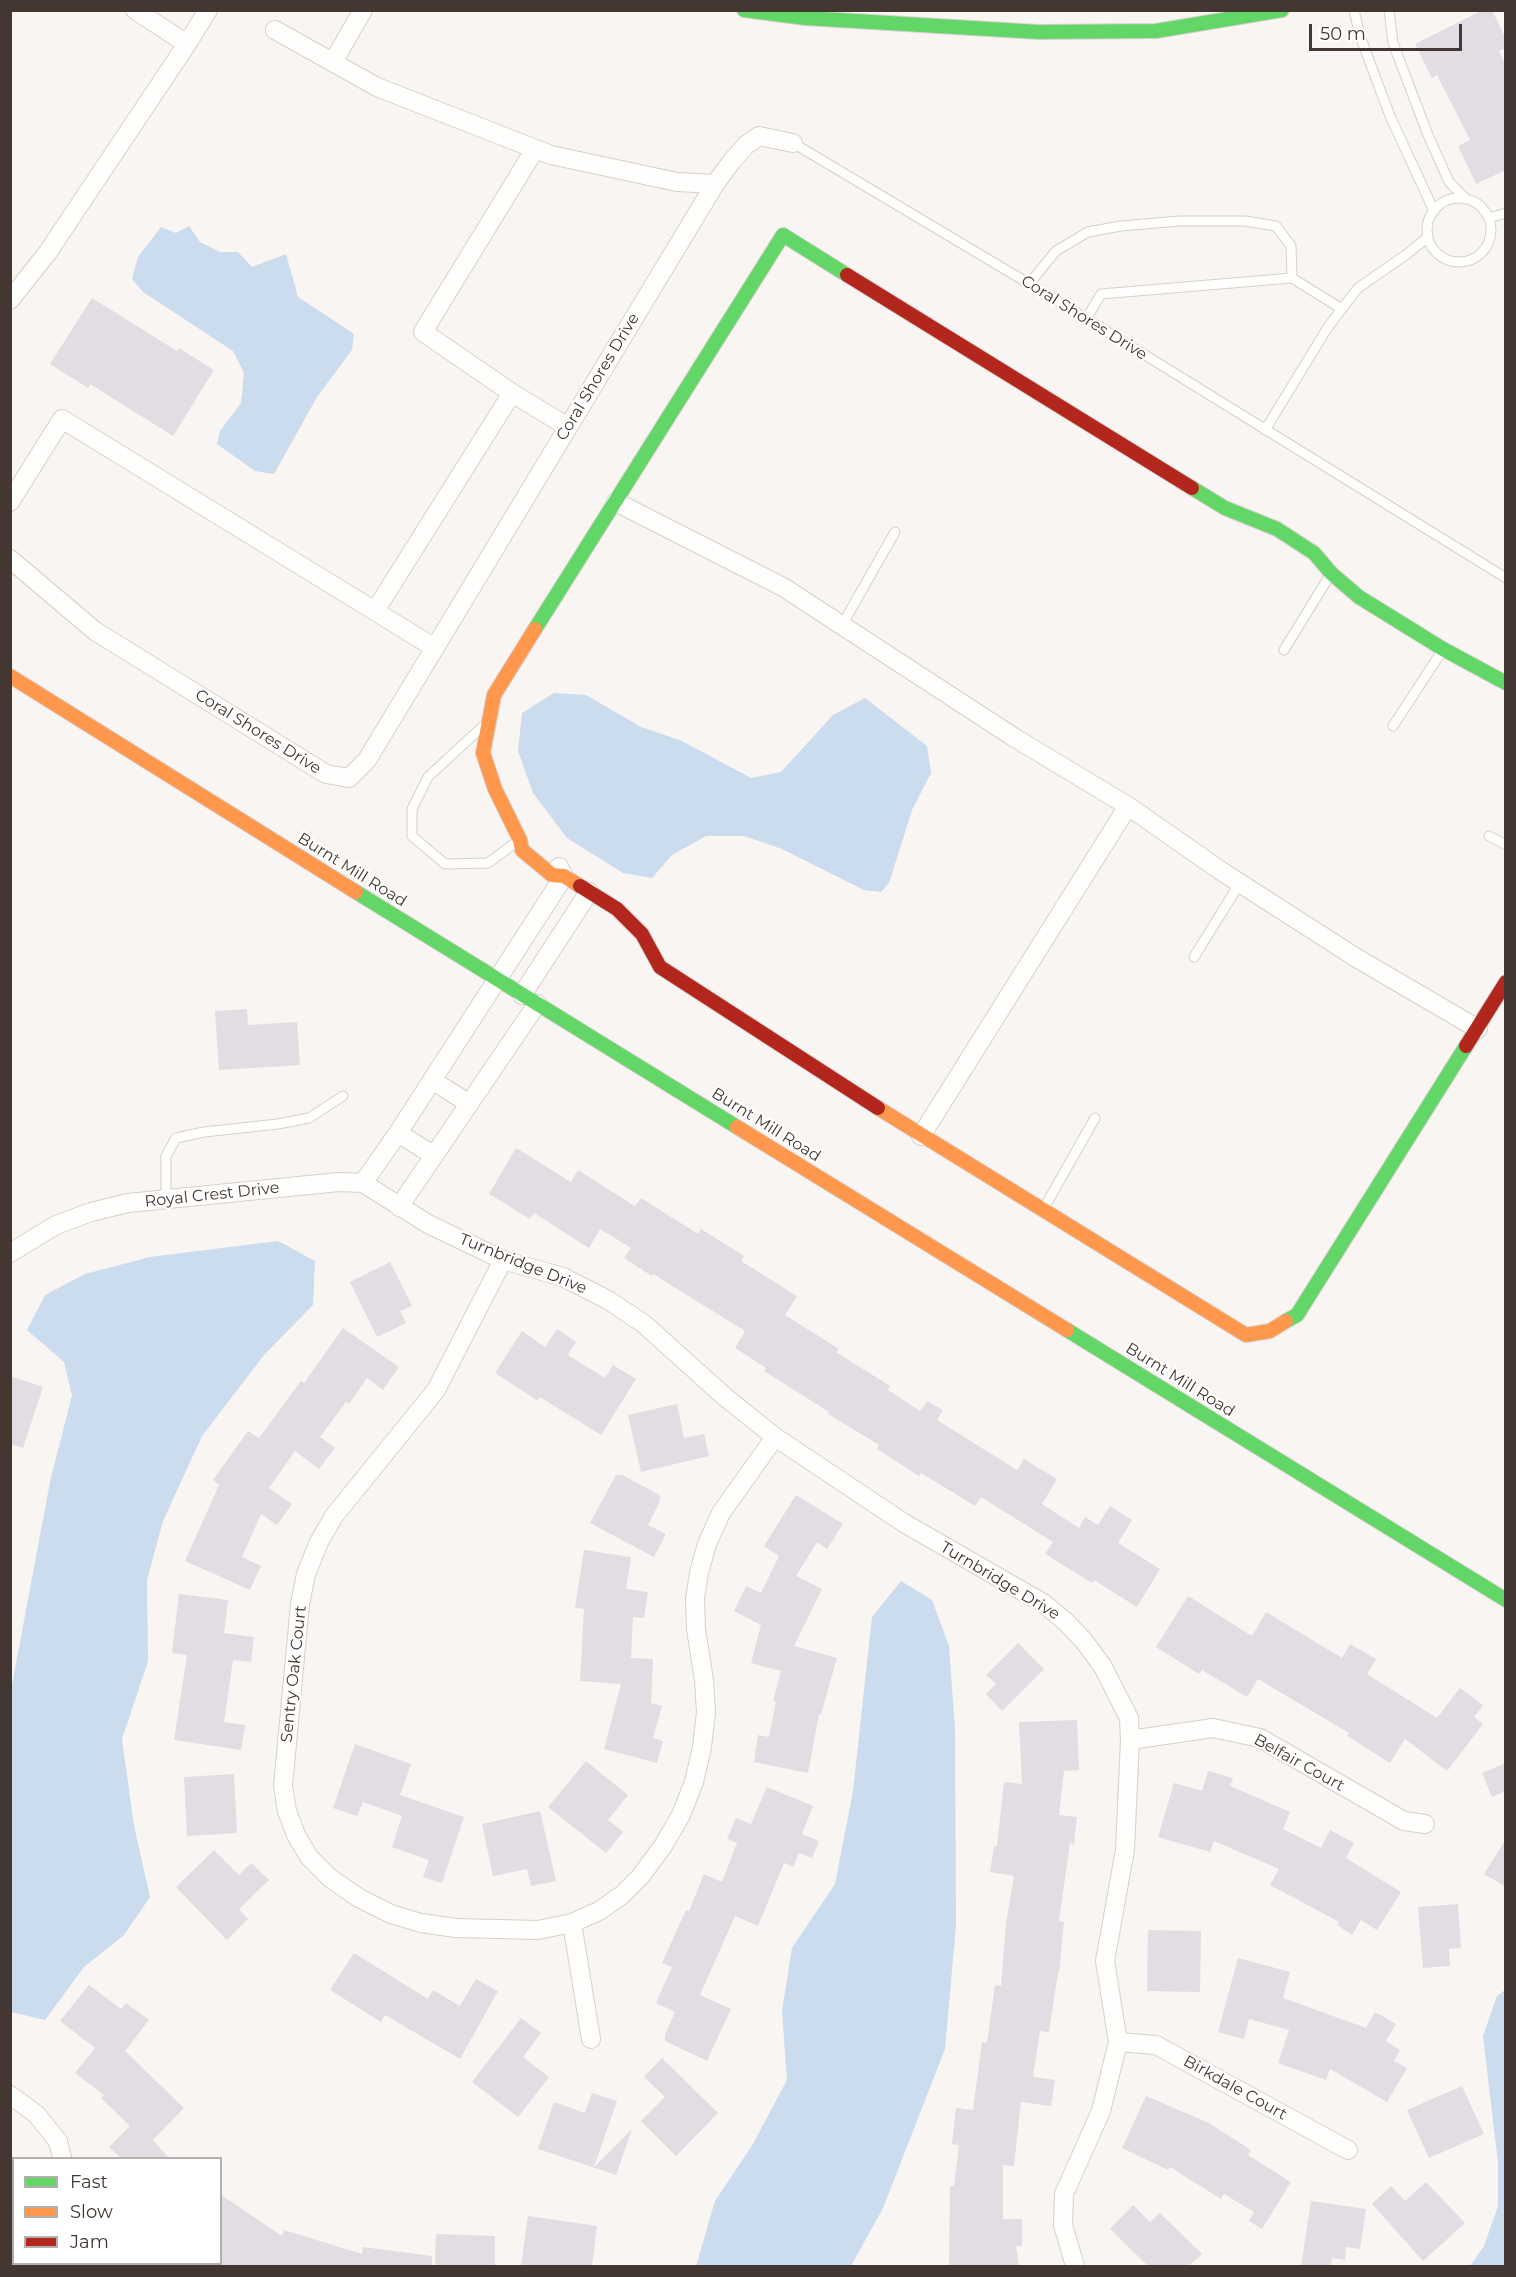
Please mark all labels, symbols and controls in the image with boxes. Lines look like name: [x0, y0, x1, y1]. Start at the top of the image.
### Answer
scale bar: [1312, 12, 1465, 50]
text: 50 m: [1320, 23, 1366, 45]
street label: Coral Shores Drive: [1017, 271, 1151, 365]
street label: Coral Shores Drive: [552, 310, 644, 444]
street label: Coral Shores Drive: [191, 685, 325, 779]
street label: Burnt Mill Road: [294, 829, 410, 911]
street label: Burnt Mill Road: [708, 1084, 824, 1166]
street label: Royal Crest Drive: [144, 1178, 280, 1212]
street label: Turnbridge Drive: [456, 1230, 590, 1298]
street label: Burnt Mill Road: [1122, 1339, 1238, 1421]
street label: Turnbridge Drive: [937, 1538, 1063, 1624]
street label: Sentry Oak Court: [277, 1605, 311, 1743]
street label: Belfair Court: [1250, 1730, 1348, 1796]
street label: Birkdale Court: [1180, 2052, 1290, 2124]
legend: [12, 2157, 222, 2265]
text: Fast: [70, 2171, 108, 2193]
text: Slow: [70, 2201, 113, 2223]
text: Jam: [70, 2231, 109, 2253]

